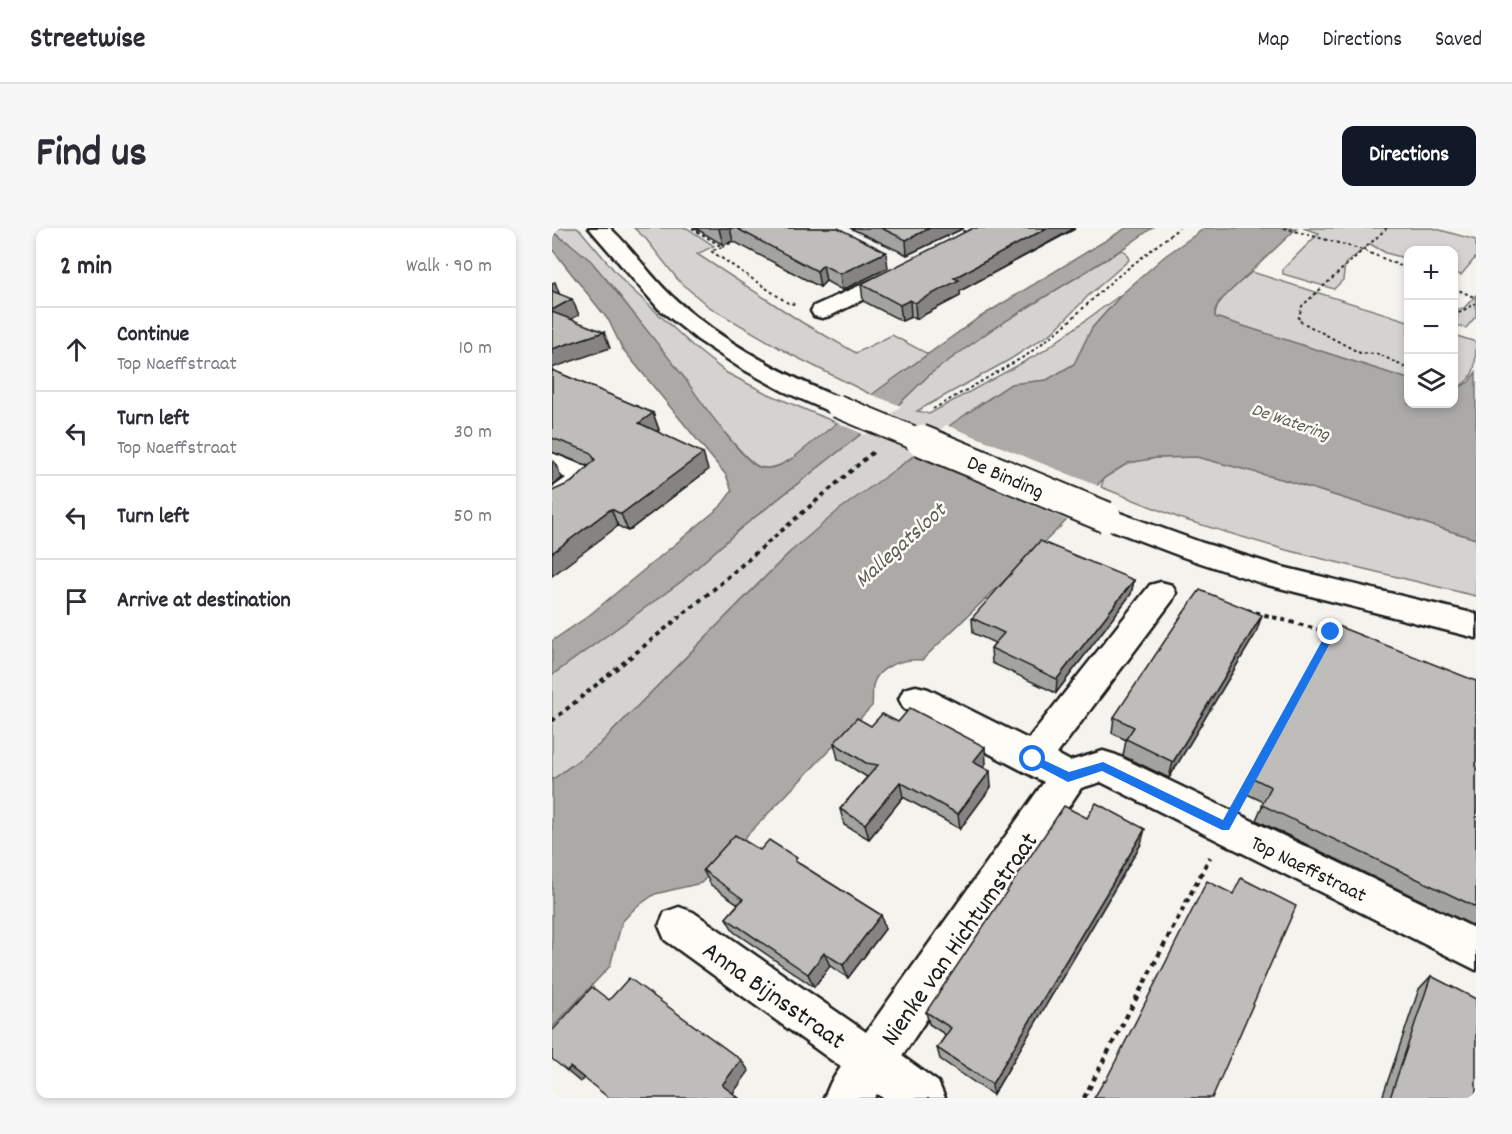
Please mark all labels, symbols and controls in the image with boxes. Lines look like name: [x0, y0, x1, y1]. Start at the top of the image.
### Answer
text: Streetwise: [30, 21, 145, 61]
text: Map: [1258, 26, 1289, 56]
text: Directions: [1322, 26, 1402, 56]
text: Saved: [1435, 26, 1482, 56]
text: Find us: [36, 126, 147, 186]
button: Directions: [1342, 126, 1476, 186]
map controls: [1404, 246, 1458, 408]
button: +: [1404, 246, 1458, 300]
text: 2 min: [60, 249, 112, 286]
text: Walk · 90 m: [406, 253, 492, 281]
button: −: [1404, 300, 1458, 354]
text: Continue: [117, 320, 189, 351]
icon: ahead: [60, 333, 93, 366]
text: 10 m: [458, 335, 492, 363]
text: Top Naeffstraat: [117, 351, 237, 379]
button: layers: [1404, 354, 1458, 408]
water label: De Watering: [1248, 398, 1334, 449]
text: Turn left: [117, 404, 189, 435]
icon: left: [60, 417, 93, 450]
text: 30 m: [454, 419, 492, 447]
text: Top Naeffstraat: [117, 435, 237, 463]
street label: De Binding: [962, 449, 1048, 508]
water label: Mallegatsloot: [849, 496, 955, 596]
icon: left: [60, 501, 93, 534]
text: Turn left: [117, 502, 189, 533]
text: 50 m: [454, 503, 492, 531]
icon: arrive: [60, 585, 93, 618]
text: Arrive at destination: [117, 586, 291, 617]
route end: [1317, 618, 1343, 644]
route start: [1019, 745, 1045, 771]
street label: Nienke van Hichtumstraat: [873, 825, 1049, 1054]
street label: Top Naeffstraat: [1245, 830, 1371, 912]
street label: Anna Bijnsstraat: [694, 934, 852, 1060]

